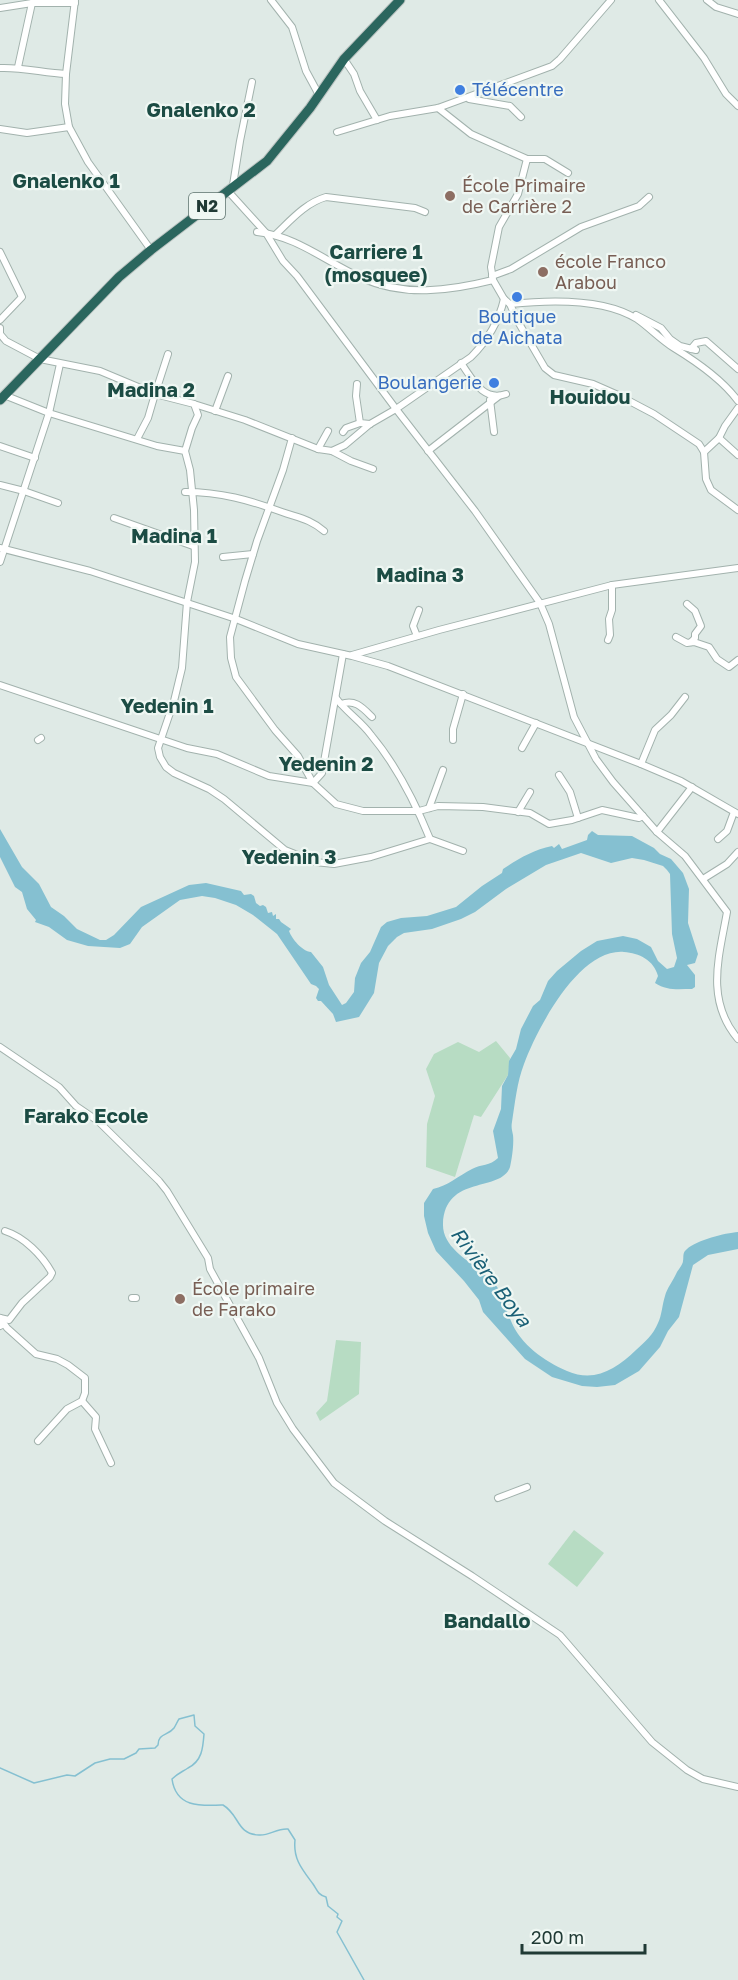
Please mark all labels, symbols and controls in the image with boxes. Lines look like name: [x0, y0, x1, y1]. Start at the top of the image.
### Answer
place label: Télécentre: [472, 78, 564, 100]
marker: Télécentre: [453, 83, 467, 97]
district label: Gnalenko 2: [146, 97, 256, 121]
district label: Gnalenko 1: [12, 168, 120, 192]
place label: École Primaire de Carrière 2: [462, 174, 586, 217]
marker: École Primaire de Carrière 2: [443, 189, 457, 203]
road number: N2: [189, 193, 225, 219]
district label: Carriere 1 (mosquee): [324, 239, 428, 286]
place label: école Franco Arabou: [555, 250, 666, 293]
marker: école Franco Arabou: [536, 265, 550, 279]
marker: Boutique de Aichata: [510, 290, 524, 304]
place label: Boutique de Aichata: [471, 305, 563, 348]
place label: Boulangerie: [377, 371, 482, 393]
marker: Boulangerie: [487, 376, 501, 390]
district label: Madina 2: [107, 377, 195, 401]
district label: Houidou: [550, 384, 630, 408]
district label: Madina 1: [131, 523, 217, 547]
district label: Madina 3: [376, 562, 464, 586]
district label: Yedenin 1: [120, 693, 214, 717]
district label: Yedenin 2: [279, 751, 374, 775]
district label: Yedenin 3: [242, 844, 337, 868]
district label: Farako Ecole: [24, 1103, 149, 1127]
water label: Rivière Boya: [446, 1222, 537, 1332]
place label: École primaire de Farako: [192, 1277, 315, 1320]
marker: École primaire de Farako: [173, 1292, 187, 1306]
district label: Bandallo: [444, 1608, 531, 1632]
scale bar: [522, 1917, 645, 1955]
text: 200 m: [531, 1926, 584, 1948]

